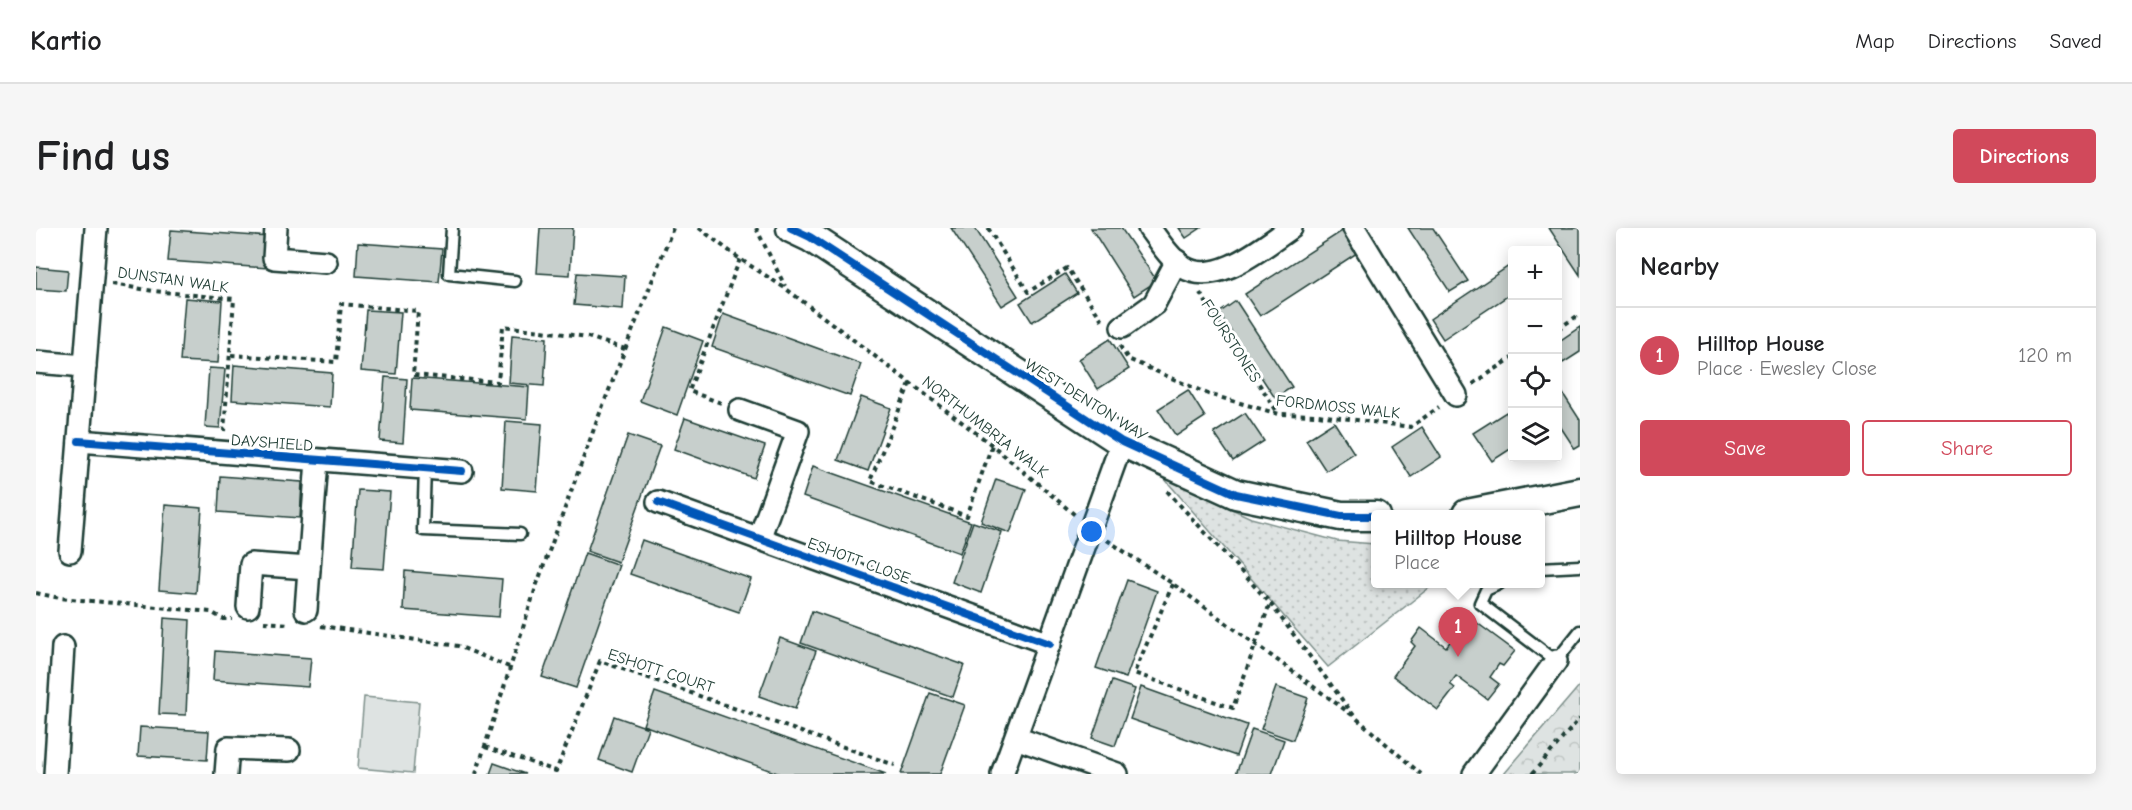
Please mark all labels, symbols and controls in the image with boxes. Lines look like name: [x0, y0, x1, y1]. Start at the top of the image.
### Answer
text: Kartio: [30, 25, 102, 57]
text: Map: [1855, 29, 1895, 53]
text: Directions: [1928, 29, 2017, 53]
text: Saved: [2050, 29, 2102, 53]
button: Directions: [1953, 129, 2096, 183]
text: Find us: [36, 132, 170, 181]
map controls: [1508, 246, 1562, 462]
button: +: [1508, 246, 1562, 300]
text: Nearby: [1640, 252, 1719, 282]
street label: DUNSTAN WALK: [116, 263, 230, 297]
street label: FOURSTONES: [1198, 296, 1265, 386]
button: −: [1508, 300, 1562, 354]
text: Hilltop House: [1697, 331, 1824, 357]
text: 1: [1656, 344, 1663, 367]
text: 120 m: [2018, 344, 2072, 367]
button: locate: [1508, 354, 1562, 408]
street label: WEST DENTON WAY: [1022, 355, 1151, 445]
text: Place · Ewesley Close: [1697, 357, 1877, 380]
street label: NORTHUMBRIA WALK: [919, 372, 1051, 482]
street label: FORDMOSS WALK: [1275, 392, 1401, 422]
button: layers: [1508, 408, 1562, 462]
button: Save: [1640, 420, 1850, 476]
button: Share: [1862, 420, 2072, 476]
street label: DAYSHIELD: [230, 431, 314, 455]
popup: [1371, 510, 1545, 588]
your location: [1077, 517, 1106, 546]
text: Hilltop House: [1394, 525, 1522, 551]
street label: ESHOTT CLOSE: [805, 534, 913, 588]
text: Place: [1394, 551, 1440, 574]
pin: 1: [1438, 608, 1478, 657]
street label: ESHOTT COURT: [605, 645, 717, 697]

